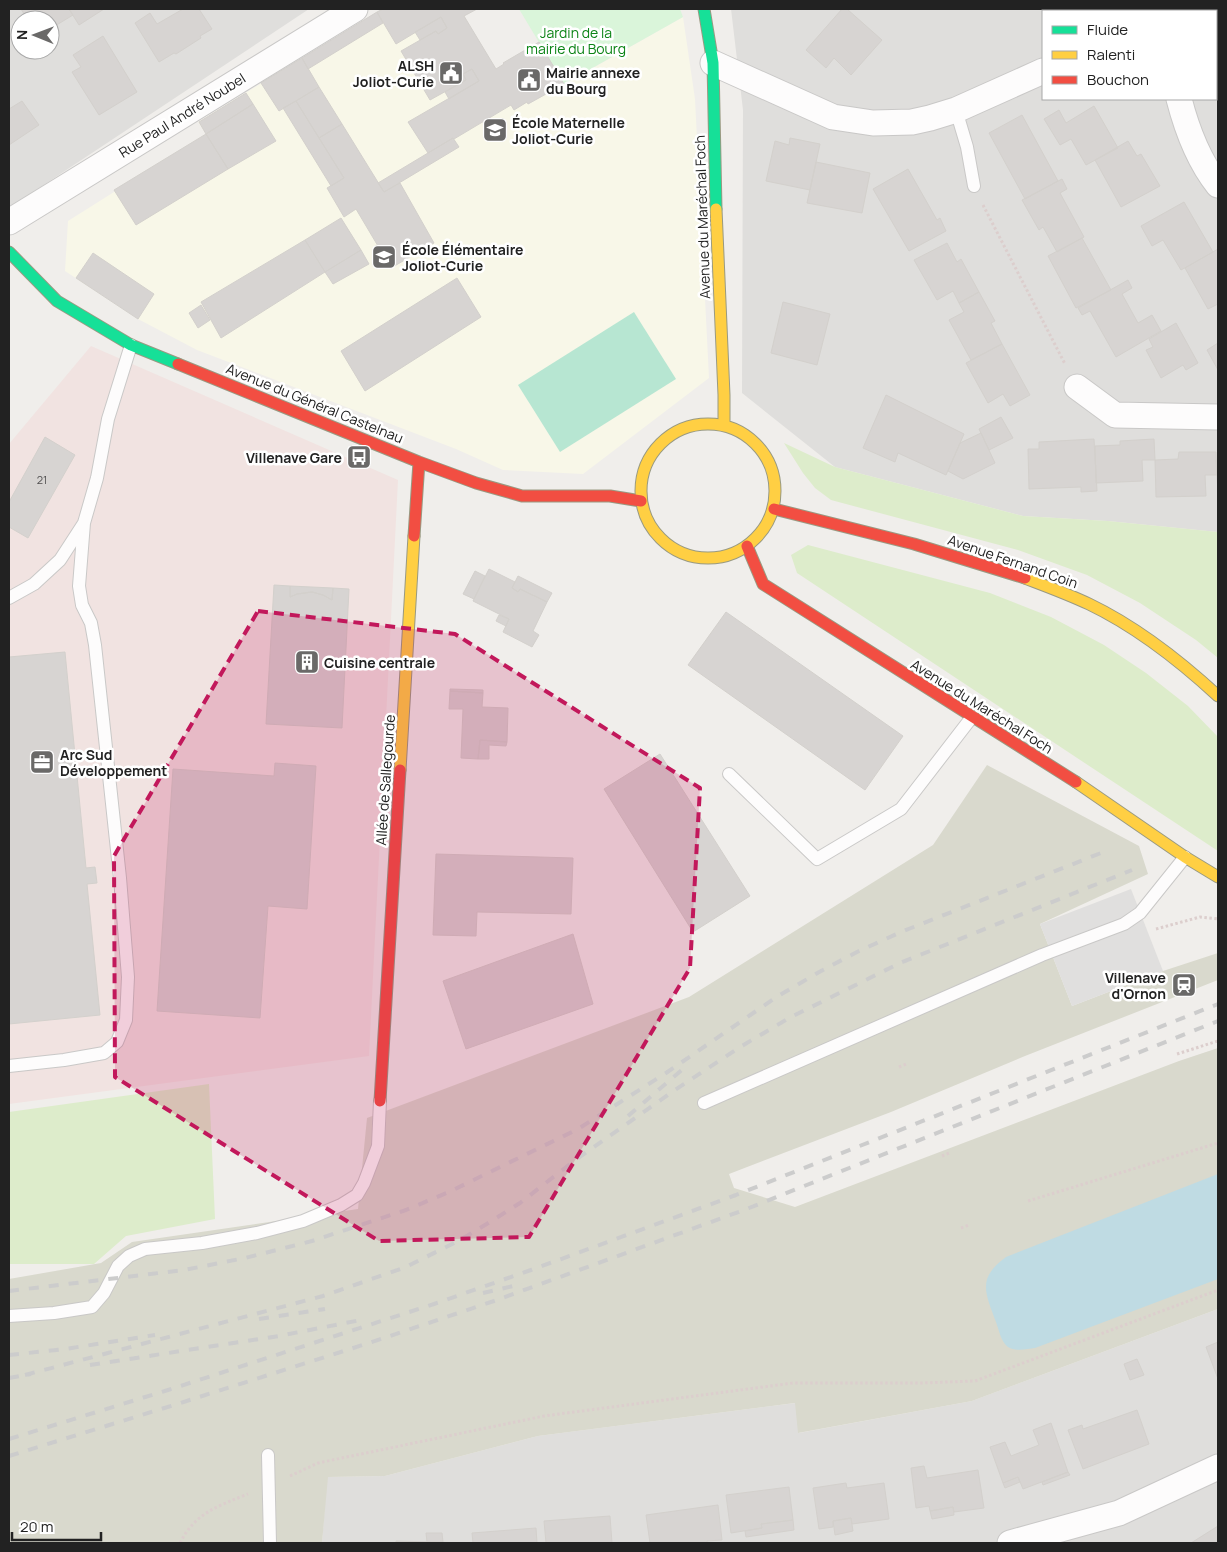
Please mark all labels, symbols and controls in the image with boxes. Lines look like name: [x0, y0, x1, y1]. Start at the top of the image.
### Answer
north arrow: [10, 10, 60, 60]
legend: [1042, 10, 1217, 100]
text: Fluide: [1087, 19, 1128, 40]
park label: Jardin de la mairie du Bourg: [526, 23, 626, 58]
text: N: [12, 30, 31, 40]
text: Ralenti: [1087, 44, 1135, 65]
place label: ALSH Joliot-Curie: [353, 56, 434, 91]
public building icon: ALSH Joliot-Curie: [438, 60, 464, 86]
place label: Mairie annexe du Bourg: [546, 63, 640, 98]
public building icon: Mairie annexe du Bourg: [516, 67, 542, 93]
street label: Rue Paul André Noubel: [115, 68, 249, 162]
text: Bouchon: [1087, 69, 1149, 90]
place label: École Maternelle Joliot-Curie: [512, 113, 625, 148]
school or university icon: École Maternelle Joliot-Curie: [482, 117, 508, 143]
street label: Avenue du Maréchal Foch: [690, 135, 714, 299]
place label: École Élémentaire Joliot-Curie: [402, 240, 524, 275]
school or university icon: École Élémentaire Joliot-Curie: [371, 244, 397, 270]
street label: Avenue du Général Castelnau: [224, 359, 406, 447]
bus stop icon: Villenave Gare: [346, 444, 372, 470]
place label: Villenave Gare: [246, 448, 342, 467]
house number: 21: [37, 472, 47, 487]
street label: Avenue Fernand Coin: [946, 530, 1080, 592]
building icon: Cuisine centrale: [294, 649, 320, 675]
place label: Cuisine centrale: [324, 653, 435, 672]
street label: Avenue du Maréchal Foch: [907, 654, 1057, 758]
street label: Allée de Sallegourde: [371, 714, 399, 846]
place label: Arc Sud Développement: [60, 745, 167, 780]
office icon: Arc Sud Développement: [29, 749, 55, 775]
place label: Villenave d'Ornon: [1105, 968, 1166, 1003]
station icon: Villenave d'Ornon: [1171, 972, 1197, 998]
scale bar: [12, 1510, 101, 1542]
text: 20 m: [20, 1516, 53, 1537]

